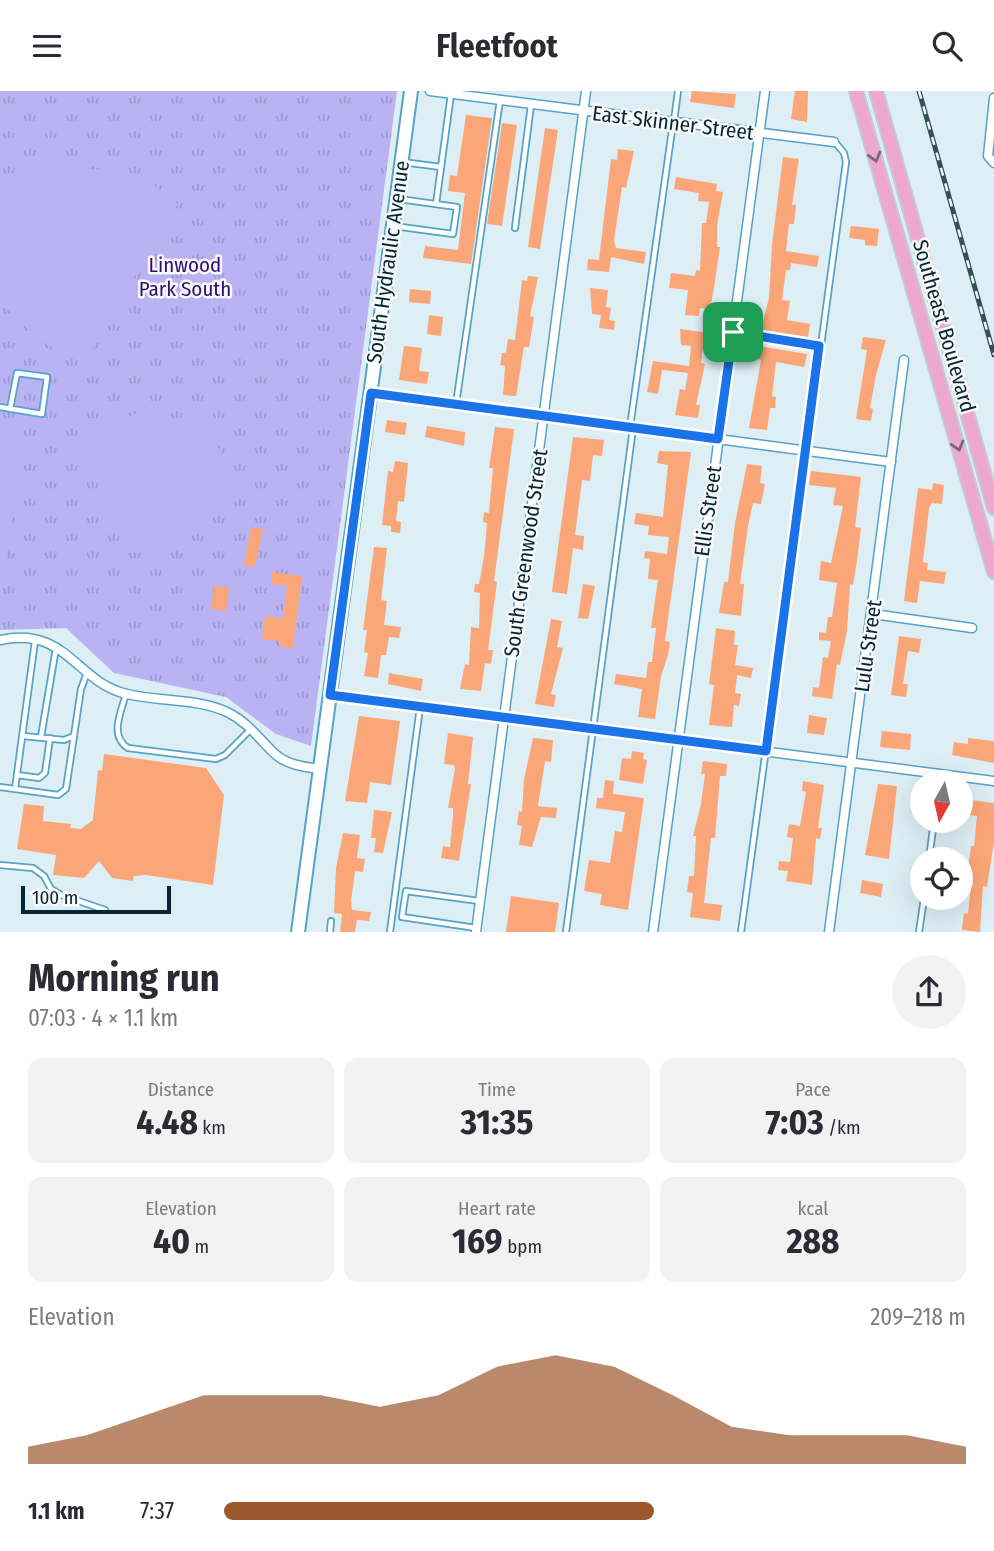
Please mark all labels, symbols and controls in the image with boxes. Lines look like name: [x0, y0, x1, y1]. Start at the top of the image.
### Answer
icon: menu: [28, 27, 66, 65]
text: Fleetfoot: [436, 27, 558, 65]
icon: search: [928, 27, 966, 65]
street label: East Skinner Street: [591, 100, 755, 146]
one-way arrow: [867, 150, 881, 162]
street label: South Hydraulic Avenue: [361, 159, 415, 365]
street label: Southeast Boulevard: [907, 237, 981, 415]
park label: Linwood Park South: [139, 252, 231, 302]
pin: [703, 302, 763, 362]
icon: arrive: [714, 313, 752, 351]
one-way arrow: [950, 440, 964, 452]
street label: South Greenwood Street: [499, 447, 553, 659]
street label: Ellis Street: [689, 464, 727, 558]
street label: Lulu Street: [849, 598, 887, 694]
north arrow: [910, 770, 973, 833]
map controls: [910, 770, 973, 910]
button: locate: [910, 847, 973, 910]
scale bar: [21, 883, 172, 914]
text: 100 m: [32, 886, 78, 909]
text: Morning run: [28, 955, 220, 1001]
button: share: [892, 955, 966, 1029]
text: 07:03 · 4 × 1.1 km: [28, 1004, 178, 1032]
text: Distance: [148, 1078, 214, 1101]
text: Time: [478, 1078, 516, 1101]
text: Pace: [795, 1078, 831, 1101]
text: 4.48: [136, 1101, 198, 1143]
text: 31:35: [461, 1101, 533, 1143]
text: 7:03: [765, 1101, 824, 1143]
text: km: [198, 1116, 226, 1139]
text: /km: [824, 1116, 861, 1139]
text: Elevation: [145, 1197, 217, 1220]
text: Heart rate: [458, 1197, 536, 1220]
text: kcal: [798, 1197, 828, 1220]
text: 40: [153, 1220, 190, 1262]
text: 169: [452, 1220, 503, 1262]
text: 288: [786, 1220, 840, 1262]
text: m: [190, 1235, 209, 1258]
text: bpm: [503, 1235, 542, 1258]
text: Elevation: [28, 1303, 115, 1331]
text: 209–218 m: [870, 1303, 966, 1331]
text: 1.1 km: [28, 1497, 84, 1525]
text: 7:37: [140, 1497, 174, 1525]

